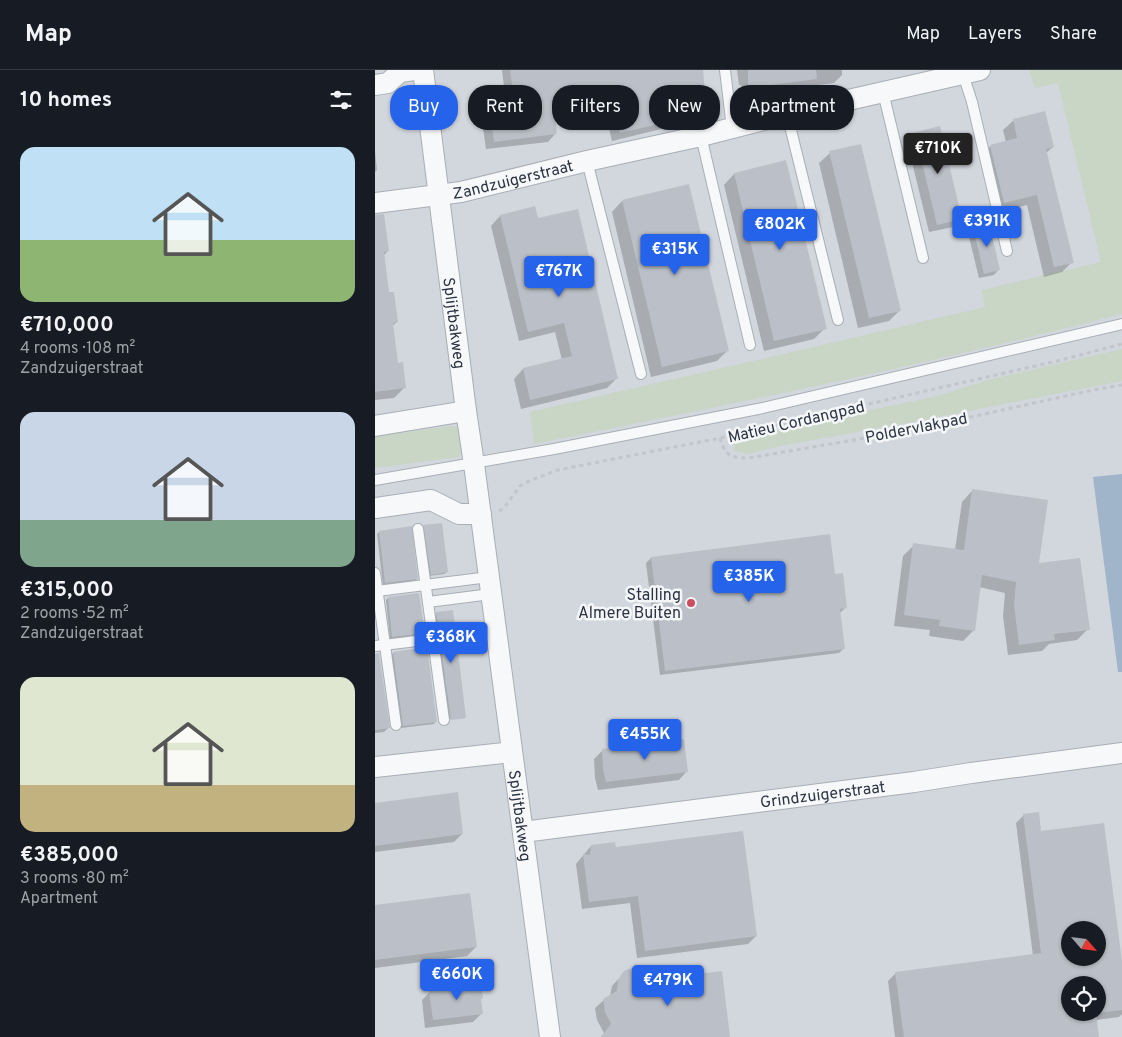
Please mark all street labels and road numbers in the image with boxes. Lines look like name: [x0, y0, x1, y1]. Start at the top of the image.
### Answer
street label: Zandzuigerstraat: [452, 157, 576, 205]
street label: Splijtbakweg: [437, 276, 469, 370]
street label: Matieu Cordangpad: [726, 397, 867, 448]
street label: Poldervlakpad: [864, 409, 969, 449]
street label: Splijtbakweg: [503, 769, 535, 863]
street label: Grindzuigerstraat: [759, 778, 887, 814]

